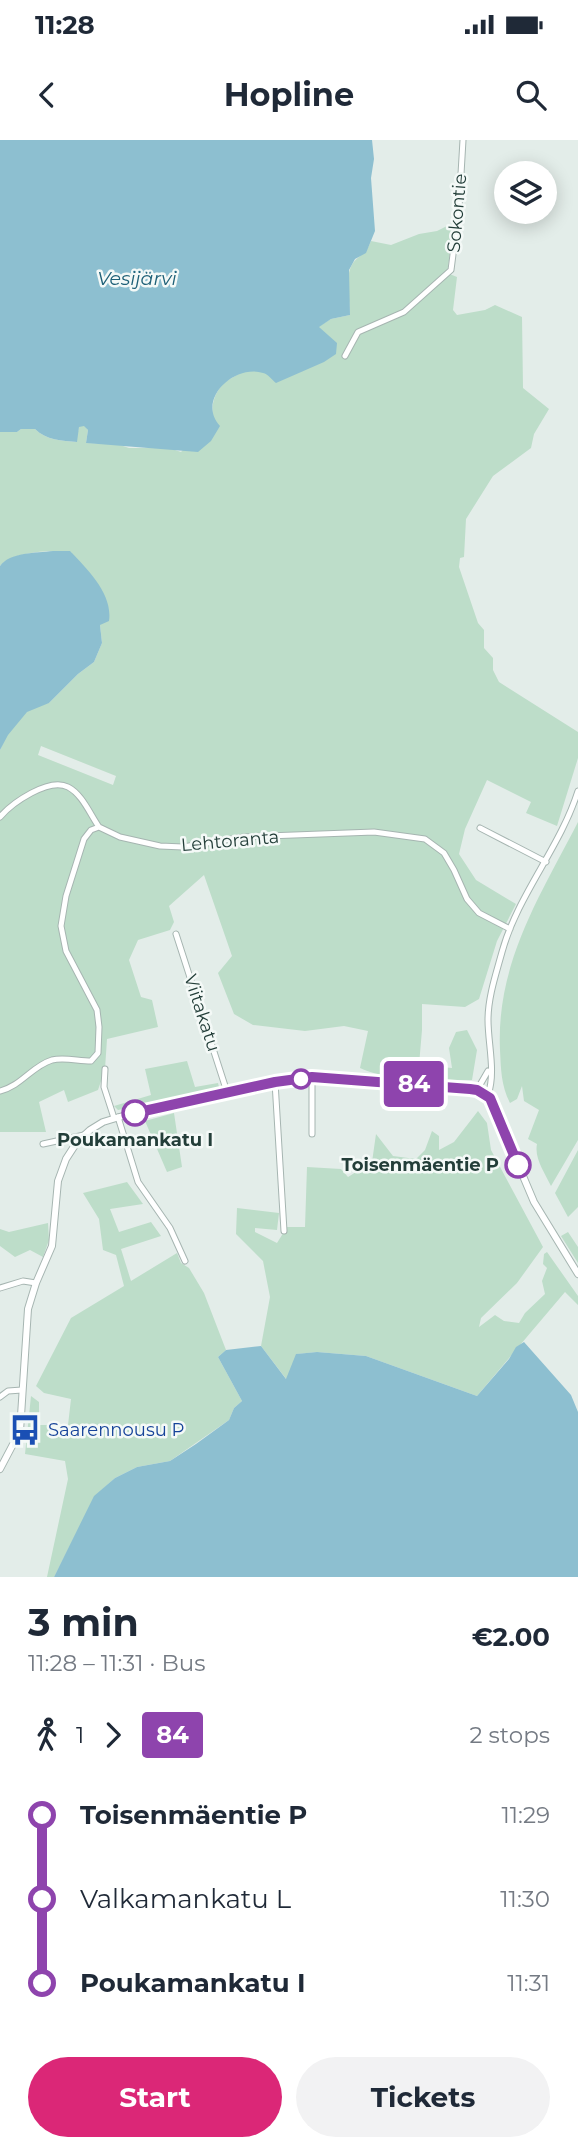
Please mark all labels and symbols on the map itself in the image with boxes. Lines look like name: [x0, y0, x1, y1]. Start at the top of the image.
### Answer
street label: Sokontie: [443, 172, 471, 253]
water label: Vesijärvi: [97, 267, 178, 290]
street label: Lehtoranta: [180, 826, 280, 856]
street label: Viitakatu: [179, 972, 225, 1054]
line badge: 84: [382, 1061, 446, 1107]
unlabelled marker: [291, 1069, 311, 1089]
marker: Poukamankatu I: [122, 1100, 148, 1126]
place label: Poukamankatu I: [57, 1129, 213, 1151]
marker: Toisenmäentie P: [505, 1152, 531, 1178]
place label: Toisenmäentie P: [342, 1154, 499, 1176]
bus stop icon: Saarennousu P: [8, 1413, 42, 1447]
place label: Saarennousu P: [48, 1419, 184, 1441]

